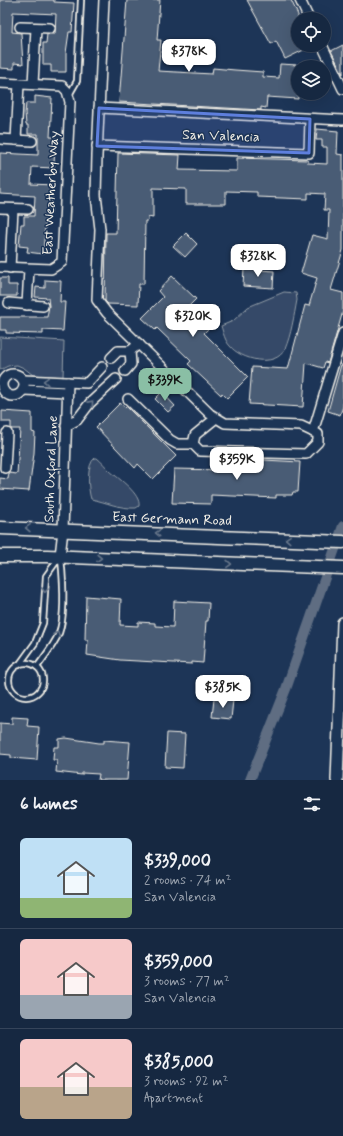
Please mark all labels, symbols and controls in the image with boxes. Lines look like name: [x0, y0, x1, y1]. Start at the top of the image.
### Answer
map controls: [291, 12, 331, 100]
button: locate: [291, 12, 331, 52]
pin: $378K: [161, 39, 217, 73]
text: $378K: [171, 43, 207, 60]
button: layers: [291, 60, 331, 100]
street label: San Valencia: [182, 126, 260, 146]
street label: East Weatherby Way: [39, 130, 63, 256]
pin: $328K: [230, 244, 286, 278]
text: $328K: [240, 248, 276, 265]
pin: $320K: [165, 304, 221, 338]
text: $320K: [174, 308, 212, 325]
pin: $339K: [137, 368, 193, 402]
text: $339K: [147, 372, 183, 389]
one-way arrow: [43, 377, 49, 385]
one-way arrow: [86, 400, 94, 408]
street label: South Oxford Lane: [40, 415, 64, 523]
pin: $359K: [209, 447, 265, 481]
text: $359K: [219, 451, 255, 468]
street label: East Germann Road: [112, 508, 232, 530]
one-way arrow: [25, 524, 31, 533]
one-way arrow: [155, 529, 161, 538]
one-way arrow: [285, 535, 291, 543]
one-way arrow: [96, 554, 102, 562]
one-way arrow: [226, 559, 232, 568]
one-way arrow: [40, 587, 49, 594]
one-way arrow: [52, 630, 60, 638]
pin: $385K: [195, 675, 251, 709]
text: $385K: [204, 679, 242, 696]
text: 6 homes: [20, 793, 78, 815]
icon: filters: [301, 793, 323, 815]
text: $339,000: [144, 850, 211, 872]
icon: home: [52, 854, 100, 902]
text: 2 rooms · 74 m²: [144, 872, 231, 889]
text: San Valencia: [144, 889, 216, 906]
text: $359,000: [144, 951, 213, 973]
icon: home: [52, 955, 100, 1003]
text: 3 rooms · 77 m²: [144, 973, 230, 990]
text: San Valencia: [144, 990, 216, 1007]
text: $385,000: [144, 1051, 214, 1073]
icon: home: [52, 1055, 100, 1103]
text: 3 rooms · 92 m²: [144, 1073, 228, 1090]
text: Apartment: [144, 1090, 203, 1107]

